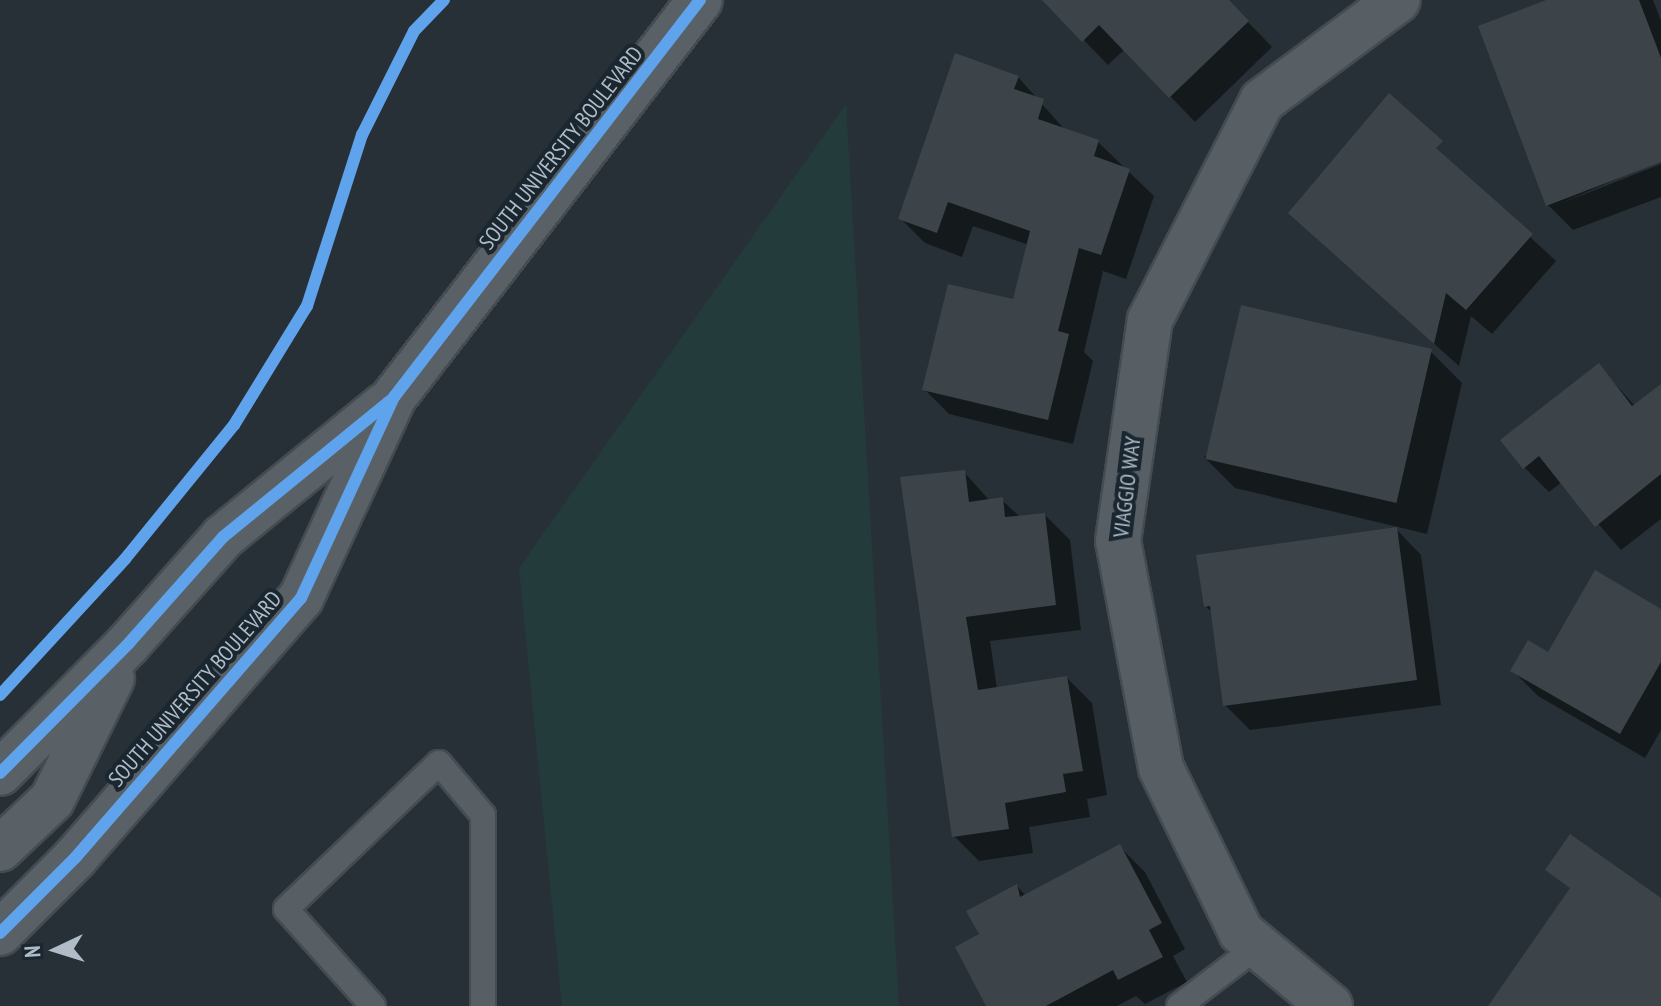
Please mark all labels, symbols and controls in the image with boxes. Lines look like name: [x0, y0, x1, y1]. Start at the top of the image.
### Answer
street label: SOUTH UNIVERSITY BOULEVARD: [473, 41, 649, 255]
street label: VIAGGIO WAY: [1108, 435, 1146, 539]
street label: SOUTH UNIVERSITY BOULEVARD: [103, 586, 287, 792]
north arrow: [16, 910, 96, 990]
text: N: [18, 945, 46, 959]

